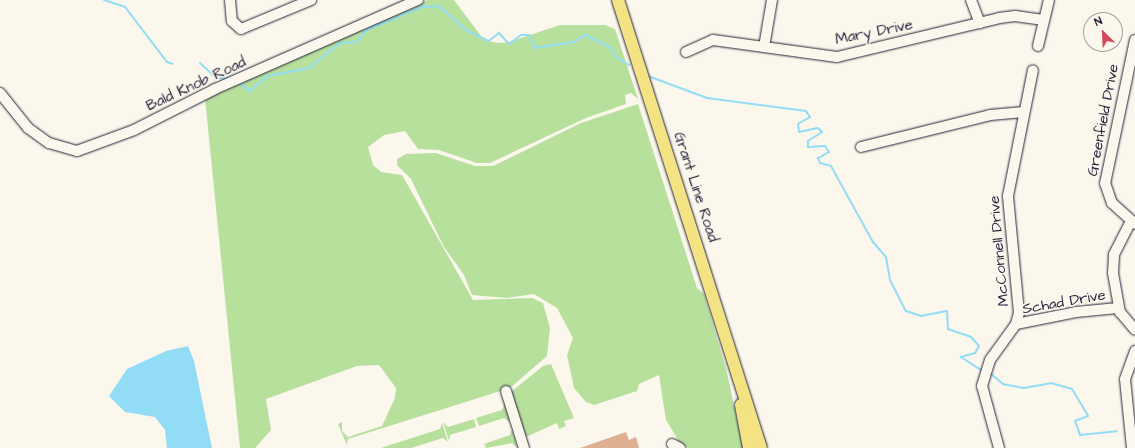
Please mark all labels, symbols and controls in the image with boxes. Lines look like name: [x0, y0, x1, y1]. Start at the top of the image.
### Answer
north arrow: [1083, 12, 1123, 52]
text: N: [1092, 13, 1105, 30]
street label: Mary Drive: [834, 16, 914, 48]
street label: Bald Knob Road: [143, 53, 249, 115]
street label: Greenfield Drive: [1083, 62, 1123, 178]
street label: Grant Line Road: [670, 130, 722, 244]
street label: McConnell Drive: [985, 195, 1013, 307]
street label: Schad Drive: [1021, 286, 1107, 318]

